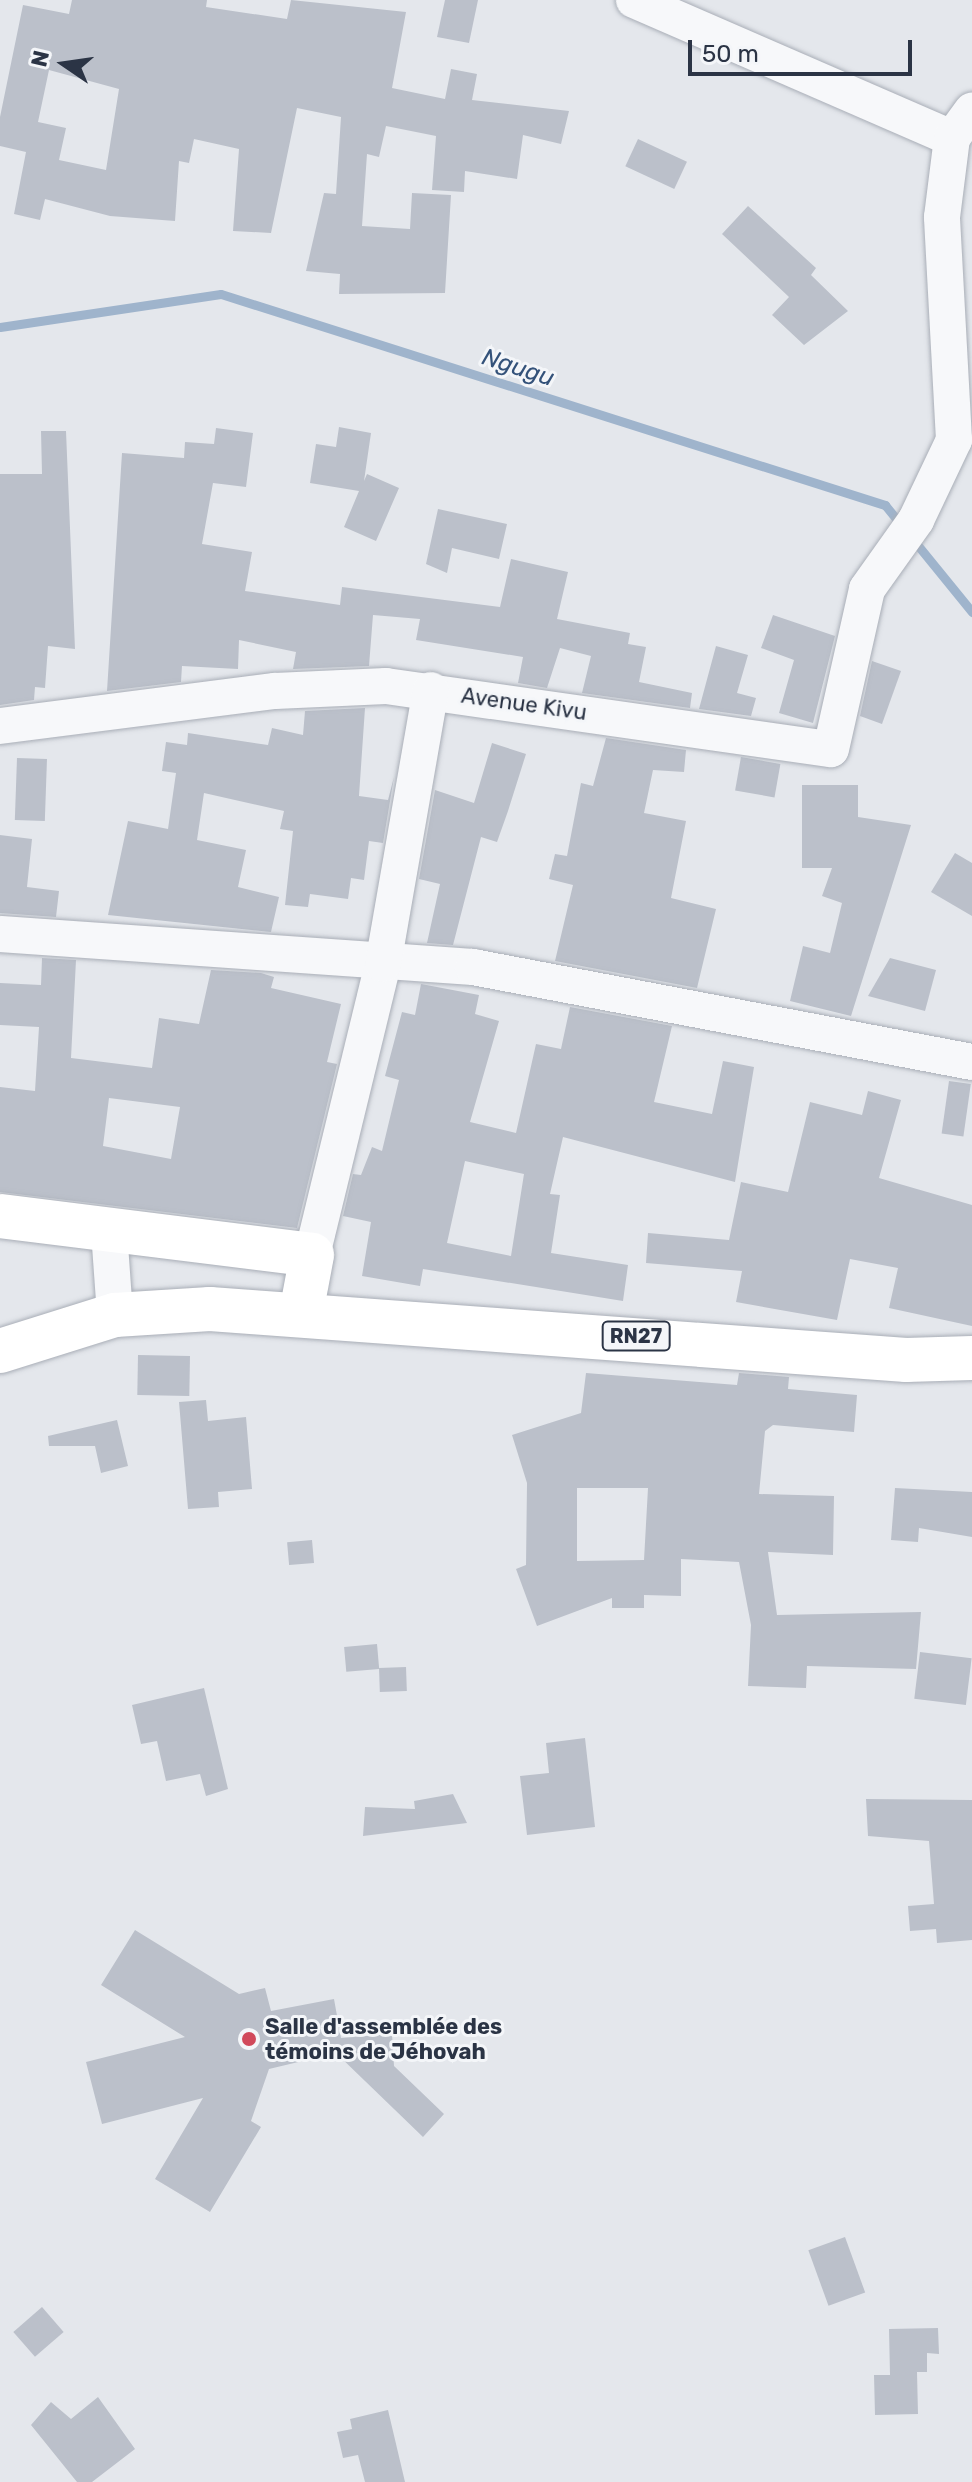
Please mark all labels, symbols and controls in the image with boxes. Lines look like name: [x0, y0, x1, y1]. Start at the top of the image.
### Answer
north arrow: [24, 24, 104, 104]
scale bar: [692, 24, 916, 74]
text: 50 m: [702, 40, 759, 68]
text: N: [25, 48, 55, 69]
water label: Ngugu: [478, 343, 558, 393]
street label: Avenue Kivu: [460, 682, 588, 726]
road number: RN27: [600, 1320, 672, 1352]
place label: Salle d'assemblée des témoins de Jéhovah: [265, 2013, 502, 2064]
marker: Salle d'assemblée des témoins de Jéhovah: [240, 2030, 258, 2048]

